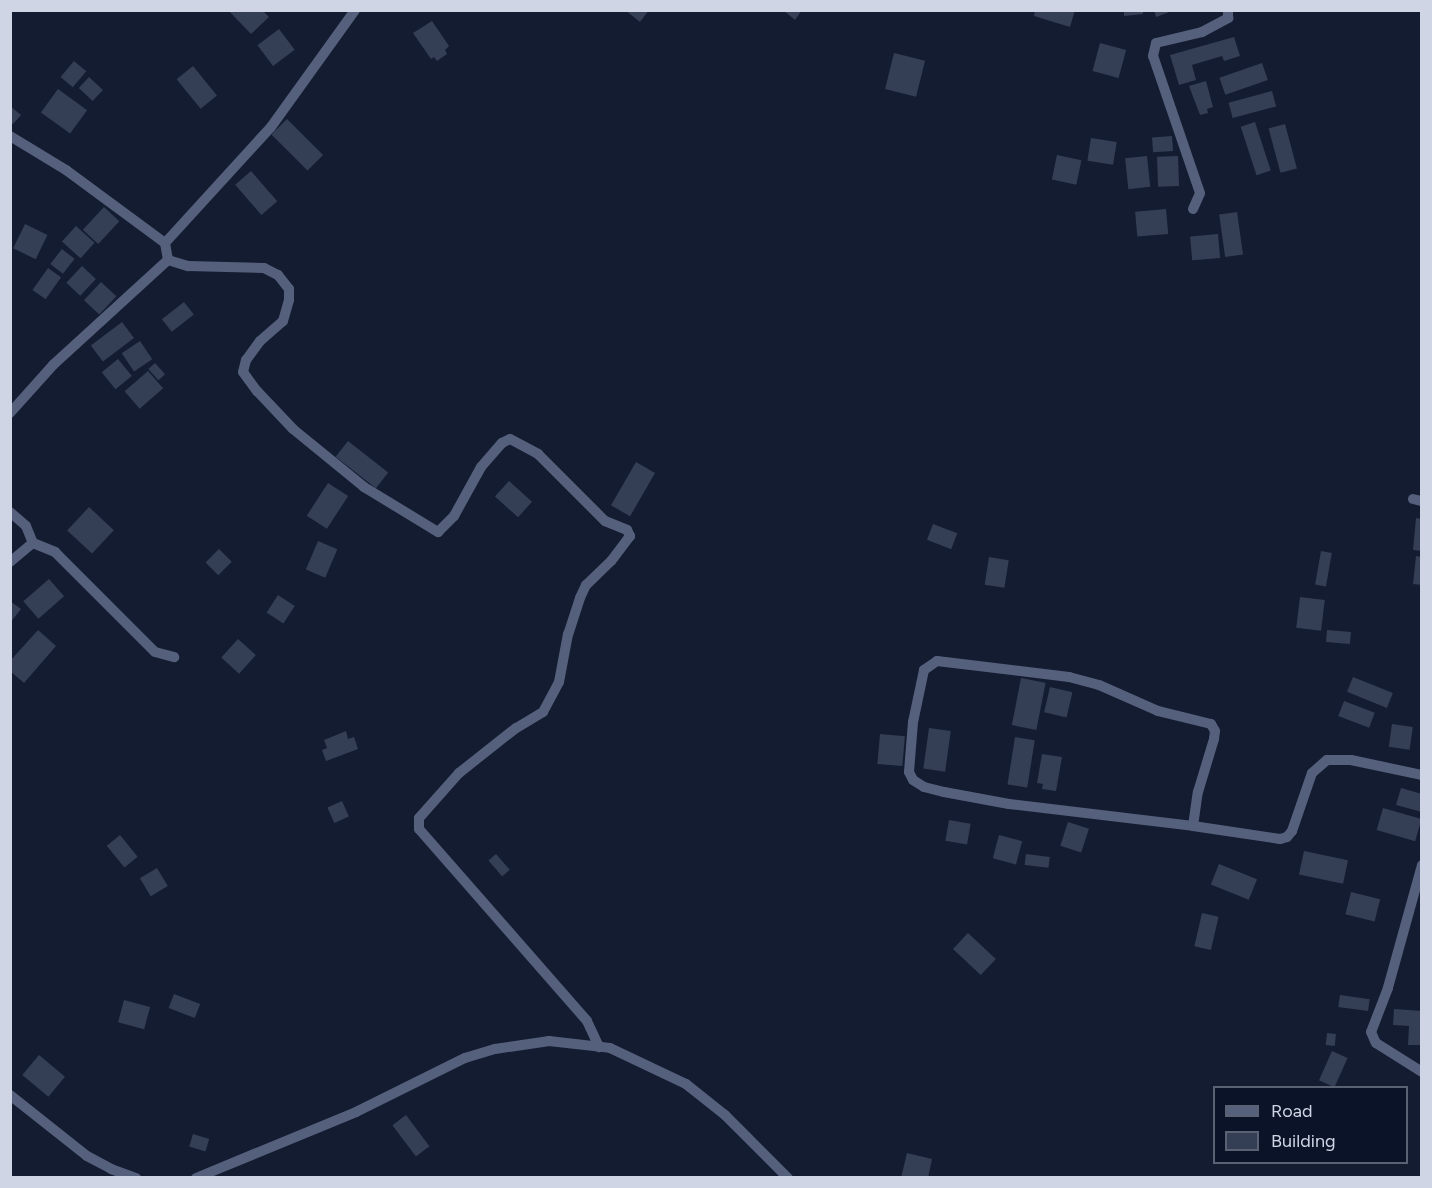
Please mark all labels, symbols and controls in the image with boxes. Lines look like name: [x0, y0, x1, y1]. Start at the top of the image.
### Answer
legend: [1213, 1086, 1408, 1164]
text: Road: [1271, 1100, 1312, 1122]
text: Building: [1271, 1130, 1336, 1152]

